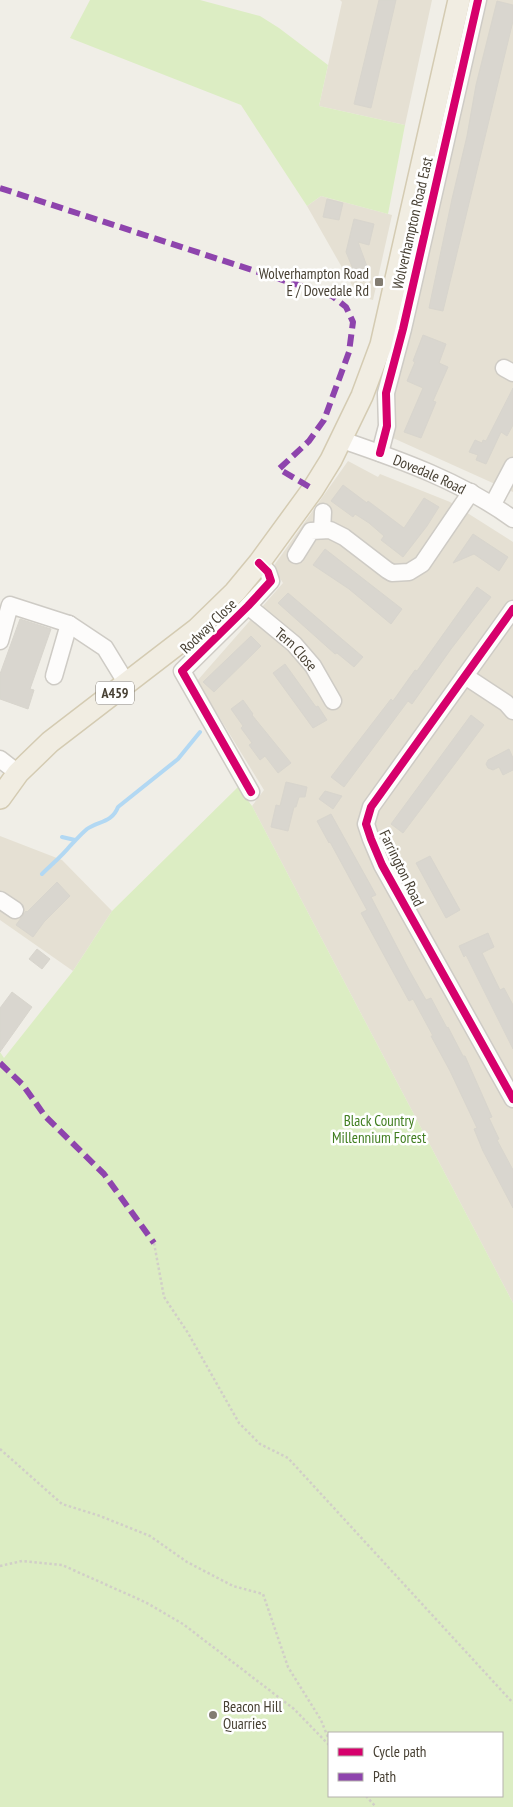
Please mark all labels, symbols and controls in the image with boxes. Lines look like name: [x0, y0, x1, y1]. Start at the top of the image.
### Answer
street label: Wolverhampton Road East: [388, 155, 436, 291]
place label: Wolverhampton Road E / Dovedale Rd: [259, 264, 369, 300]
marker: Wolverhampton Road E / Dovedale Rd: [373, 276, 385, 288]
street label: Dovedale Road: [391, 450, 469, 498]
street label: Rodway Close: [176, 595, 240, 657]
street label: Tern Close: [271, 623, 322, 674]
road number: A459: [96, 681, 134, 704]
street label: Farrington Road: [375, 827, 429, 909]
park label: Black Country Millennium Forest: [332, 1111, 426, 1147]
place label: Beacon Hill Quarries: [223, 1697, 282, 1733]
marker: Beacon Hill Quarries: [207, 1709, 219, 1721]
legend: [328, 1732, 503, 1797]
text: Cycle path: [373, 1742, 426, 1761]
text: Path: [373, 1767, 396, 1786]

